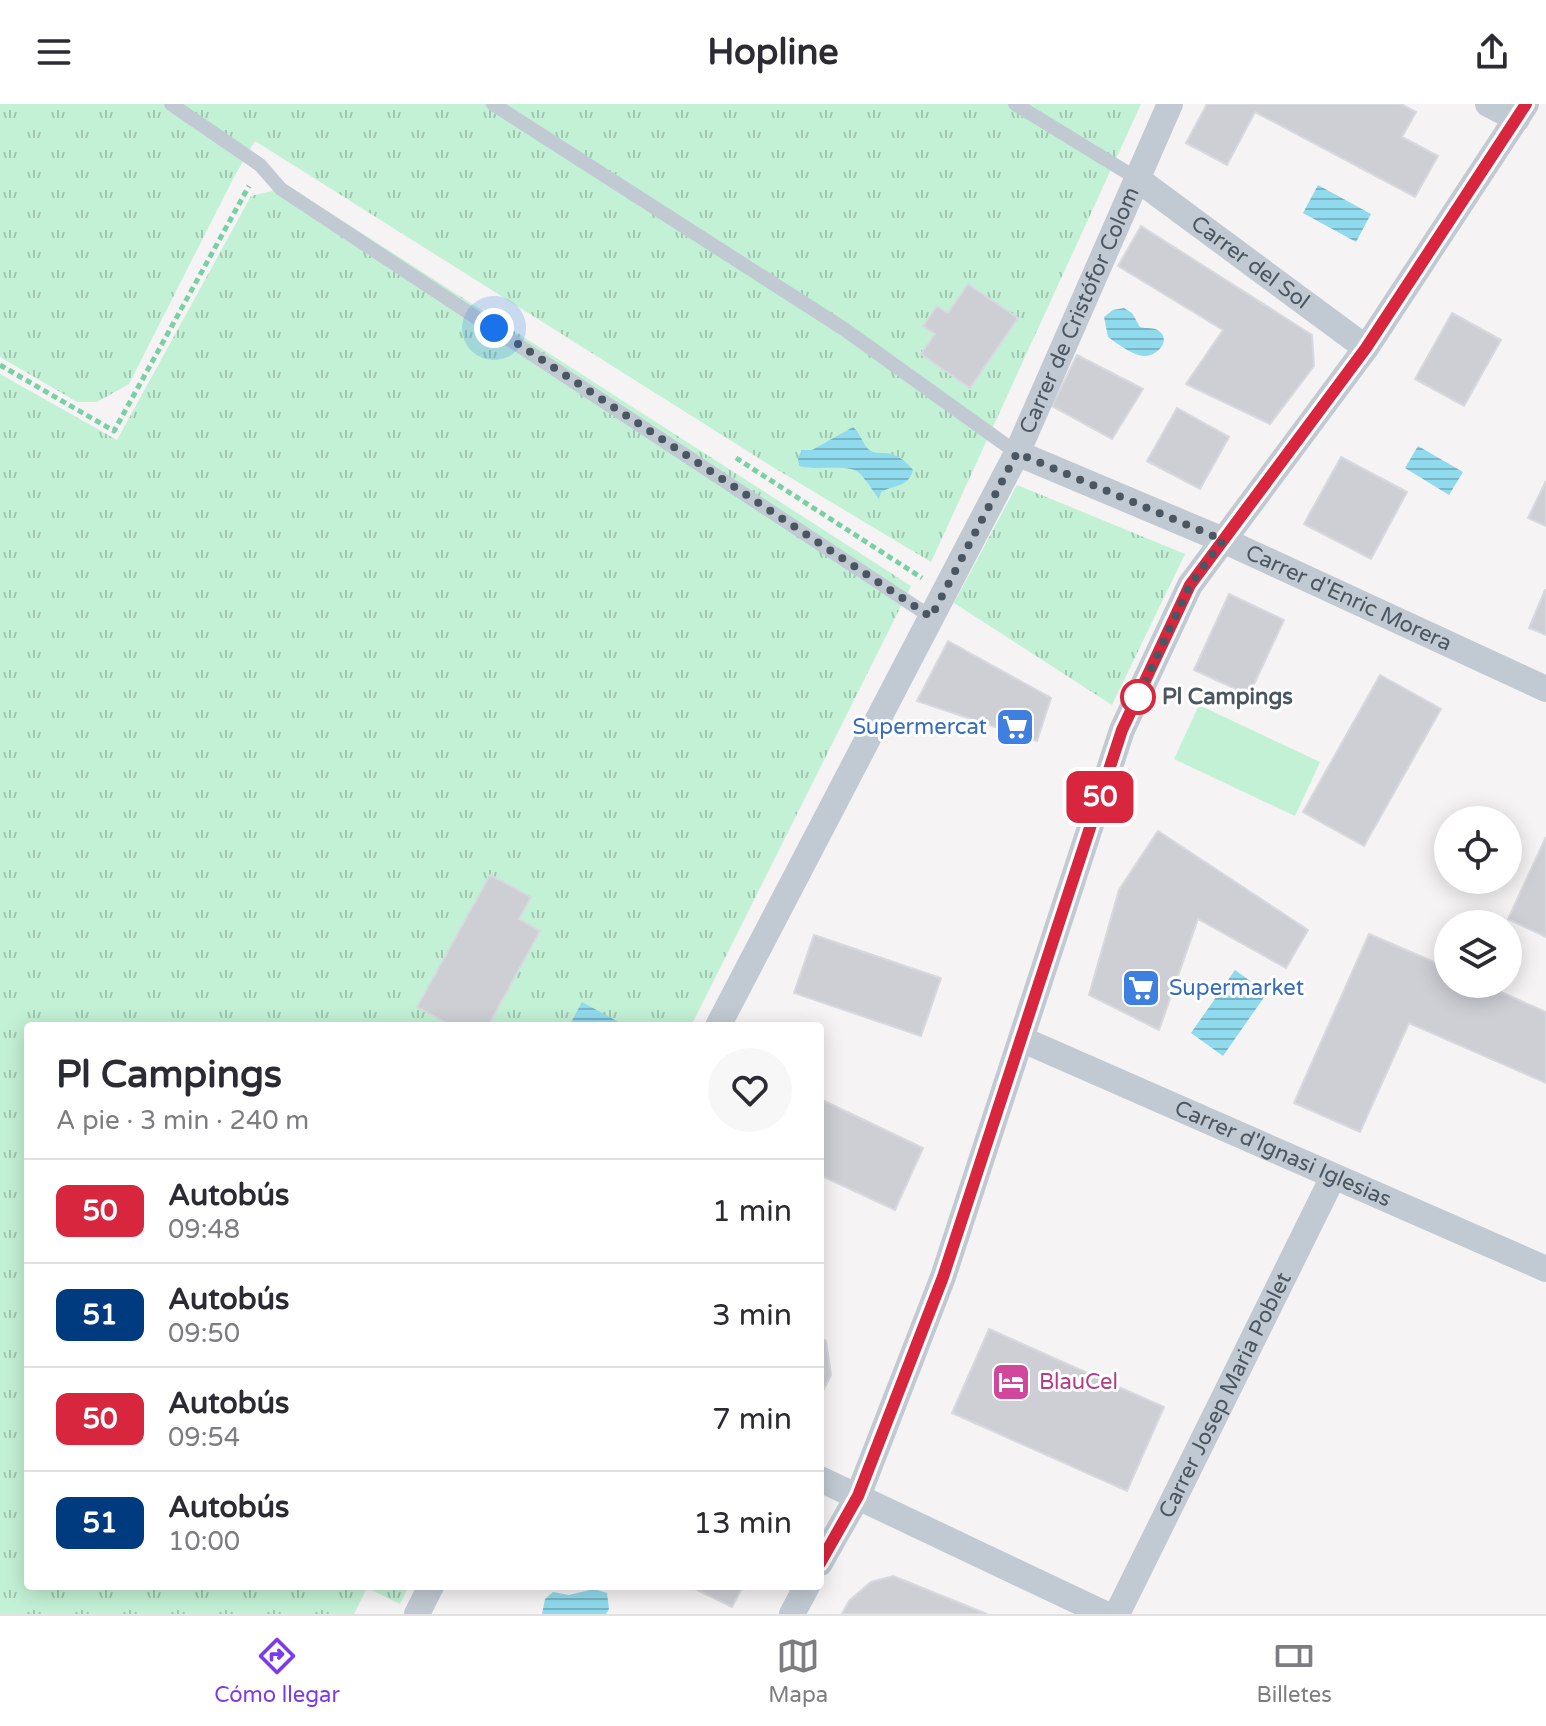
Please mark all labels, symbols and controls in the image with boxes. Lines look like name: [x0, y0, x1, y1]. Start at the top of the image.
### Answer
icon: menu: [32, 30, 76, 74]
icon: share: [1470, 30, 1514, 74]
text: Hopline: [707, 31, 839, 74]
street label: Carrer de Cristófor Colom: [1014, 183, 1145, 438]
street label: Carrer del Sol: [1186, 210, 1315, 315]
your location: [474, 308, 514, 348]
street label: Carrer d'Enric Morera: [1241, 539, 1456, 657]
marker: Pl Campings: [1121, 680, 1155, 714]
place label: Pl Campings: [1162, 684, 1293, 710]
supermarket icon: Supermercat: [994, 706, 1036, 748]
place label: Supermercat: [853, 714, 987, 740]
line badge: 50: [1064, 771, 1136, 823]
text: 50: [1082, 780, 1118, 814]
map controls: [1434, 806, 1522, 998]
button: locate: [1434, 806, 1522, 894]
button: layers: [1434, 910, 1522, 998]
supermarket icon: Supermarket: [1120, 967, 1162, 1009]
place label: Supermarket: [1169, 975, 1304, 1001]
button: heart: [708, 1048, 792, 1132]
text: Pl Campings: [56, 1052, 282, 1098]
street label: Carrer d'Ignasi Iglesias: [1171, 1095, 1395, 1213]
text: A pie · 3 min · 240 m: [56, 1105, 309, 1136]
text: Autobús: [168, 1177, 289, 1214]
text: 1 min: [712, 1193, 792, 1230]
text: 50: [82, 1194, 118, 1228]
text: 09:48: [168, 1214, 240, 1245]
street label: Carrer Josep Maria Poblet: [1153, 1268, 1297, 1522]
text: Autobús: [168, 1281, 289, 1318]
text: 3 min: [712, 1297, 792, 1334]
text: 51: [82, 1298, 118, 1332]
text: 09:50: [168, 1318, 240, 1349]
hotel icon: BlauCel: [990, 1361, 1032, 1403]
place label: BlauCel: [1039, 1369, 1118, 1395]
text: Autobús: [168, 1385, 289, 1422]
text: 7 min: [712, 1401, 792, 1438]
text: 50: [82, 1402, 118, 1436]
text: 09:54: [168, 1422, 240, 1453]
text: Autobús: [168, 1489, 289, 1526]
text: 13 min: [693, 1505, 792, 1542]
text: 51: [82, 1506, 118, 1540]
text: 10:00: [168, 1526, 240, 1557]
tab: Cómo llegar: [214, 1634, 340, 1708]
tab: Mapa: [768, 1634, 828, 1708]
tab: Billetes: [1257, 1634, 1332, 1708]

